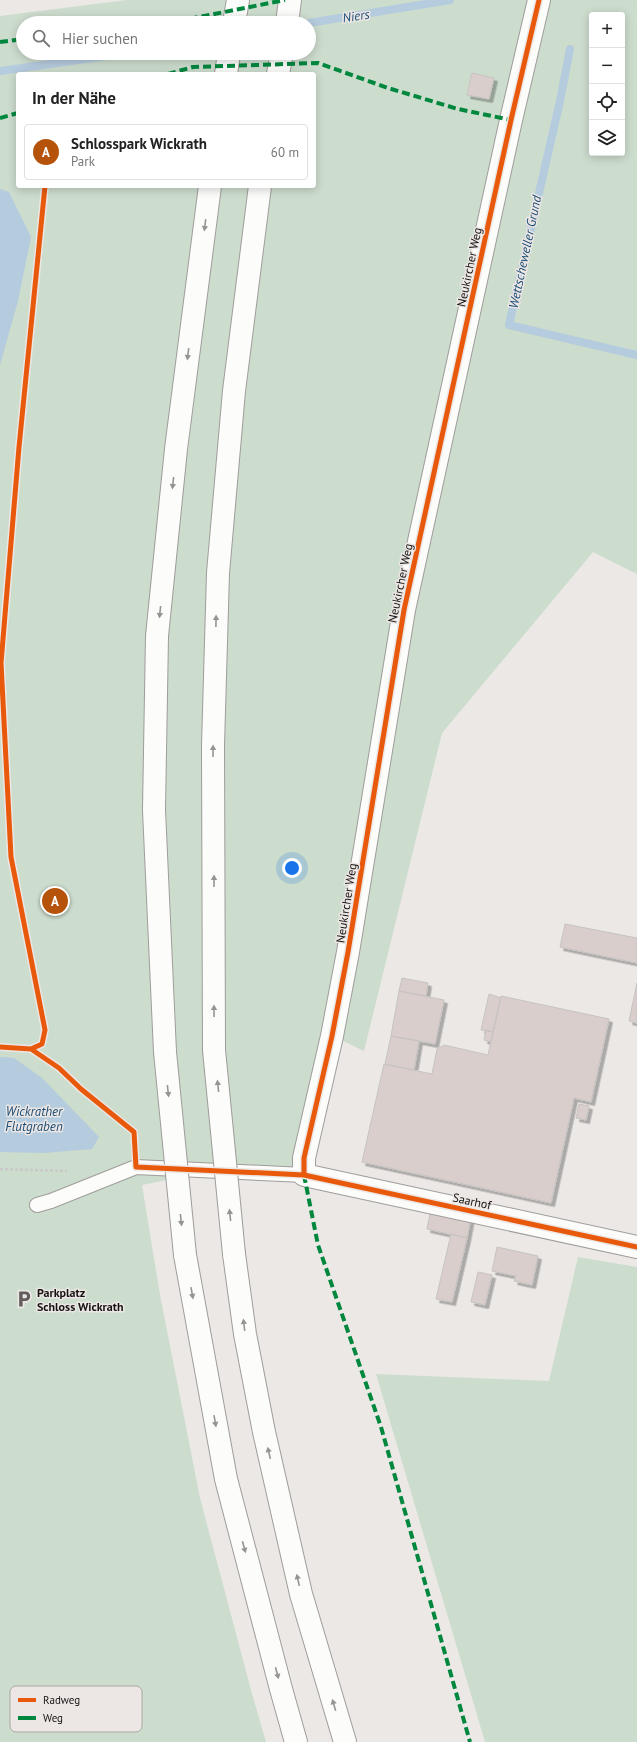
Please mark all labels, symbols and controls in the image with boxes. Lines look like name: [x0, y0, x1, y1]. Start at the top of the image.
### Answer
water label: Niers: [341, 5, 372, 27]
map controls: [589, 12, 625, 156]
button: +: [589, 12, 625, 48]
search box: [16, 16, 316, 60]
icon: search: [30, 27, 52, 49]
text: Hier suchen: [62, 29, 138, 48]
button: −: [589, 48, 625, 84]
button: locate: [589, 84, 625, 120]
text: In der Nähe: [32, 87, 116, 109]
button: layers: [589, 120, 625, 156]
text: Schlosspark Wickrath: [71, 134, 207, 153]
text: A: [42, 144, 50, 161]
text: 60 m: [271, 144, 299, 161]
text: Park: [71, 153, 95, 170]
water label: Wettscheweller Grund: [505, 194, 545, 310]
one-way arrow: [202, 219, 208, 231]
street label: Neukircher Weg: [453, 226, 485, 308]
one-way arrow: [185, 347, 191, 360]
one-way arrow: [169, 477, 176, 489]
street label: Neukircher Weg: [384, 542, 416, 624]
one-way arrow: [157, 606, 163, 618]
one-way arrow: [213, 614, 219, 627]
one-way arrow: [210, 744, 216, 757]
your location: [282, 858, 302, 878]
street label: Neukircher Weg: [332, 862, 360, 944]
one-way arrow: [211, 874, 217, 887]
pin: A: [42, 886, 68, 916]
one-way arrow: [211, 1004, 217, 1017]
one-way arrow: [214, 1080, 221, 1092]
one-way arrow: [165, 1085, 172, 1097]
water label: Wickrather Flutgraben: [5, 1103, 63, 1135]
street label: Saarhof: [451, 1190, 494, 1213]
one-way arrow: [227, 1209, 234, 1221]
one-way arrow: [178, 1214, 185, 1226]
place label: Parkplatz Schloss Wickrath: [37, 1285, 124, 1314]
one-way arrow: [189, 1287, 195, 1299]
parking icon: Parkplatz Schloss Wickrath: [14, 1289, 34, 1309]
one-way arrow: [240, 1319, 247, 1331]
one-way arrow: [213, 1415, 219, 1427]
one-way arrow: [265, 1447, 271, 1459]
one-way arrow: [241, 1542, 247, 1554]
one-way arrow: [294, 1574, 300, 1586]
one-way arrow: [274, 1667, 280, 1680]
legend: [10, 1686, 142, 1732]
text: Radweg: [43, 1693, 80, 1707]
one-way arrow: [331, 1698, 337, 1710]
text: Weg: [43, 1711, 63, 1725]

